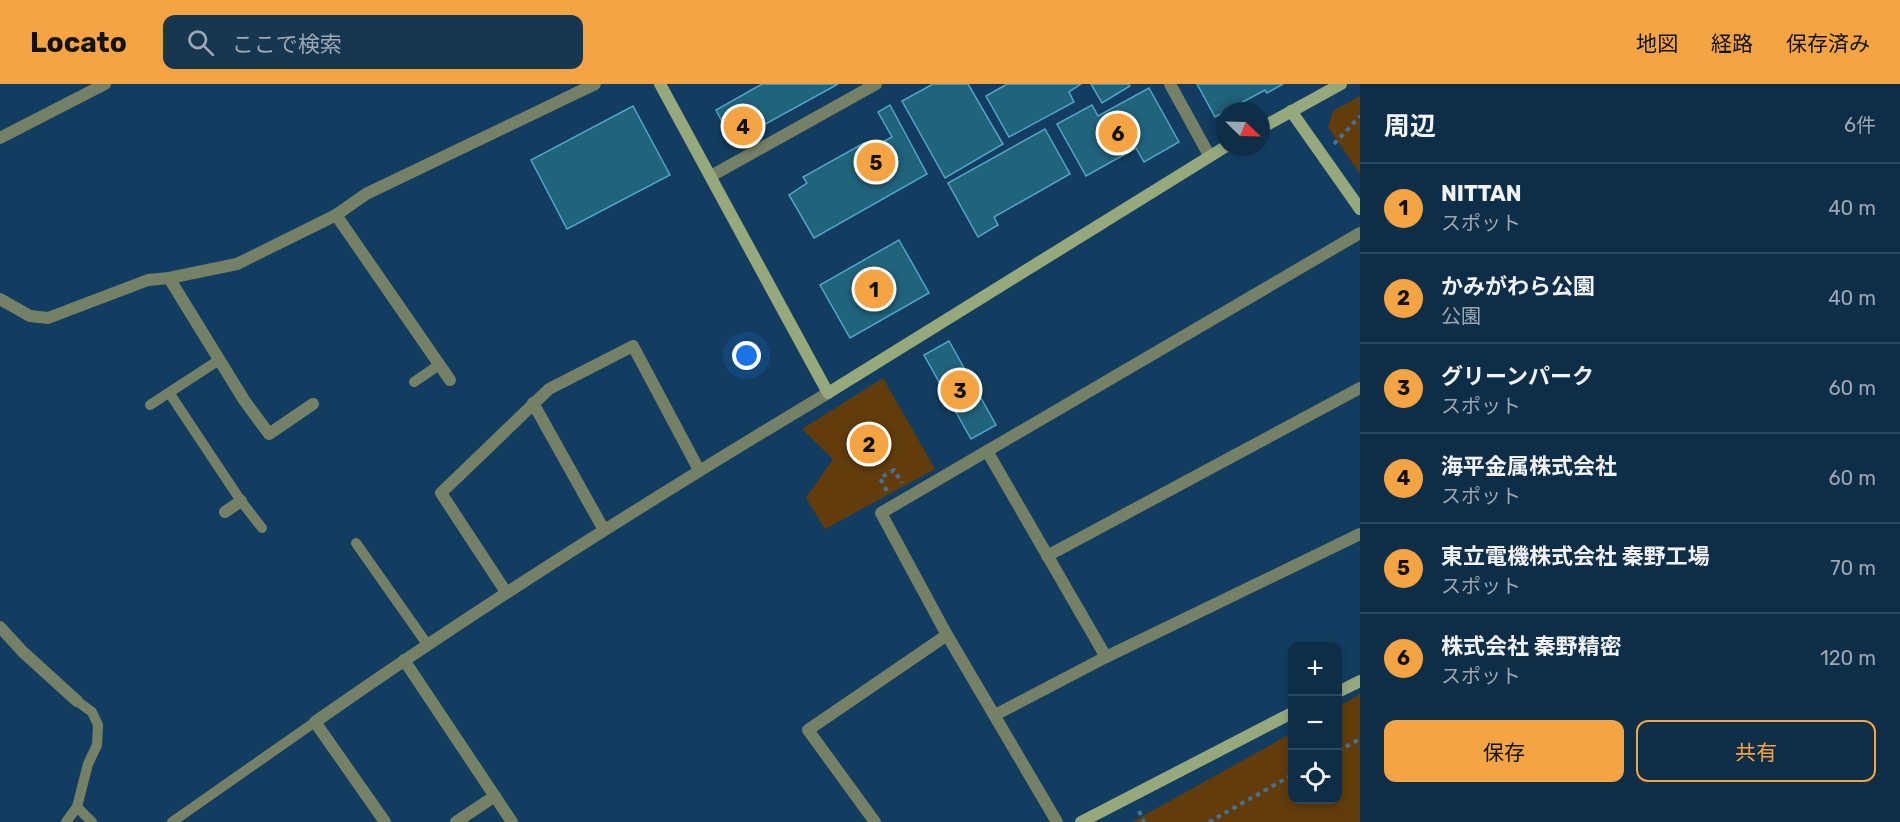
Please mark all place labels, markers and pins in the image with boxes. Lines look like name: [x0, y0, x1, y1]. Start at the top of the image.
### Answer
pin: 4: [724, 104, 762, 148]
pin: 6: [1098, 110, 1138, 156]
pin: 5: [856, 140, 896, 184]
pin: 1: [854, 266, 894, 312]
pin: 3: [940, 368, 980, 412]
pin: 2: [850, 422, 888, 466]

